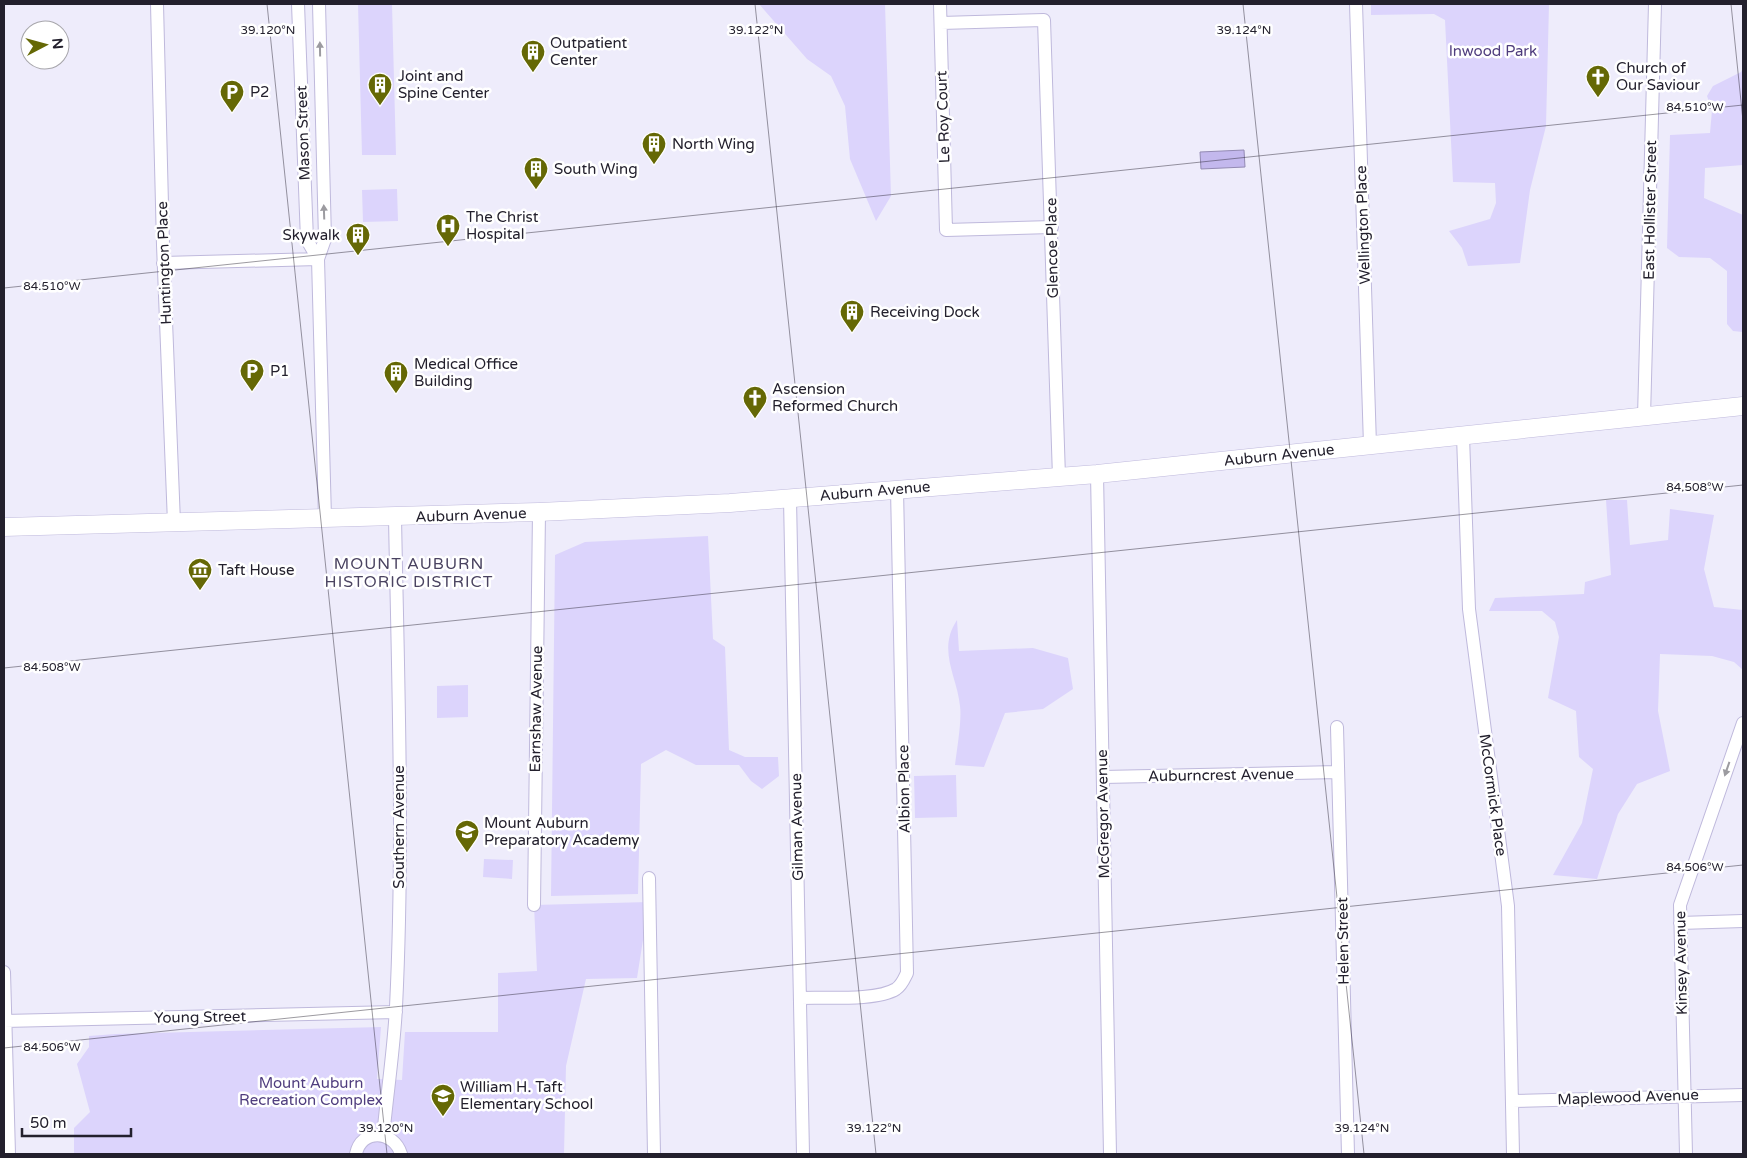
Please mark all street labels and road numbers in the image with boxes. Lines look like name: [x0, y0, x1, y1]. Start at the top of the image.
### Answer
street label: Le Roy Court: [932, 70, 954, 164]
street label: Mason Street: [292, 85, 314, 181]
street label: East Hollister Street: [1640, 140, 1660, 280]
street label: Wellington Place: [1352, 165, 1374, 285]
street label: Glencoe Place: [1042, 197, 1062, 299]
street label: Huntington Place: [153, 201, 175, 325]
street label: Auburn Avenue: [1223, 440, 1335, 470]
street label: Auburn Avenue: [819, 477, 931, 505]
street label: Auburn Avenue: [415, 504, 527, 526]
street label: Earnshaw Avenue: [526, 645, 546, 773]
street label: McCormick Place: [1476, 733, 1510, 857]
street label: Albion Place: [894, 744, 914, 834]
street label: McGregor Avenue: [1093, 749, 1113, 879]
street label: Southern Avenue: [390, 765, 408, 889]
street label: Auburncrest Avenue: [1148, 765, 1294, 785]
street label: Gilman Avenue: [787, 773, 807, 881]
street label: Helen Street: [1333, 897, 1353, 985]
street label: Kinsey Avenue: [1671, 911, 1691, 1015]
street label: Young Street: [154, 1007, 246, 1027]
street label: Maplewood Avenue: [1557, 1086, 1699, 1108]

